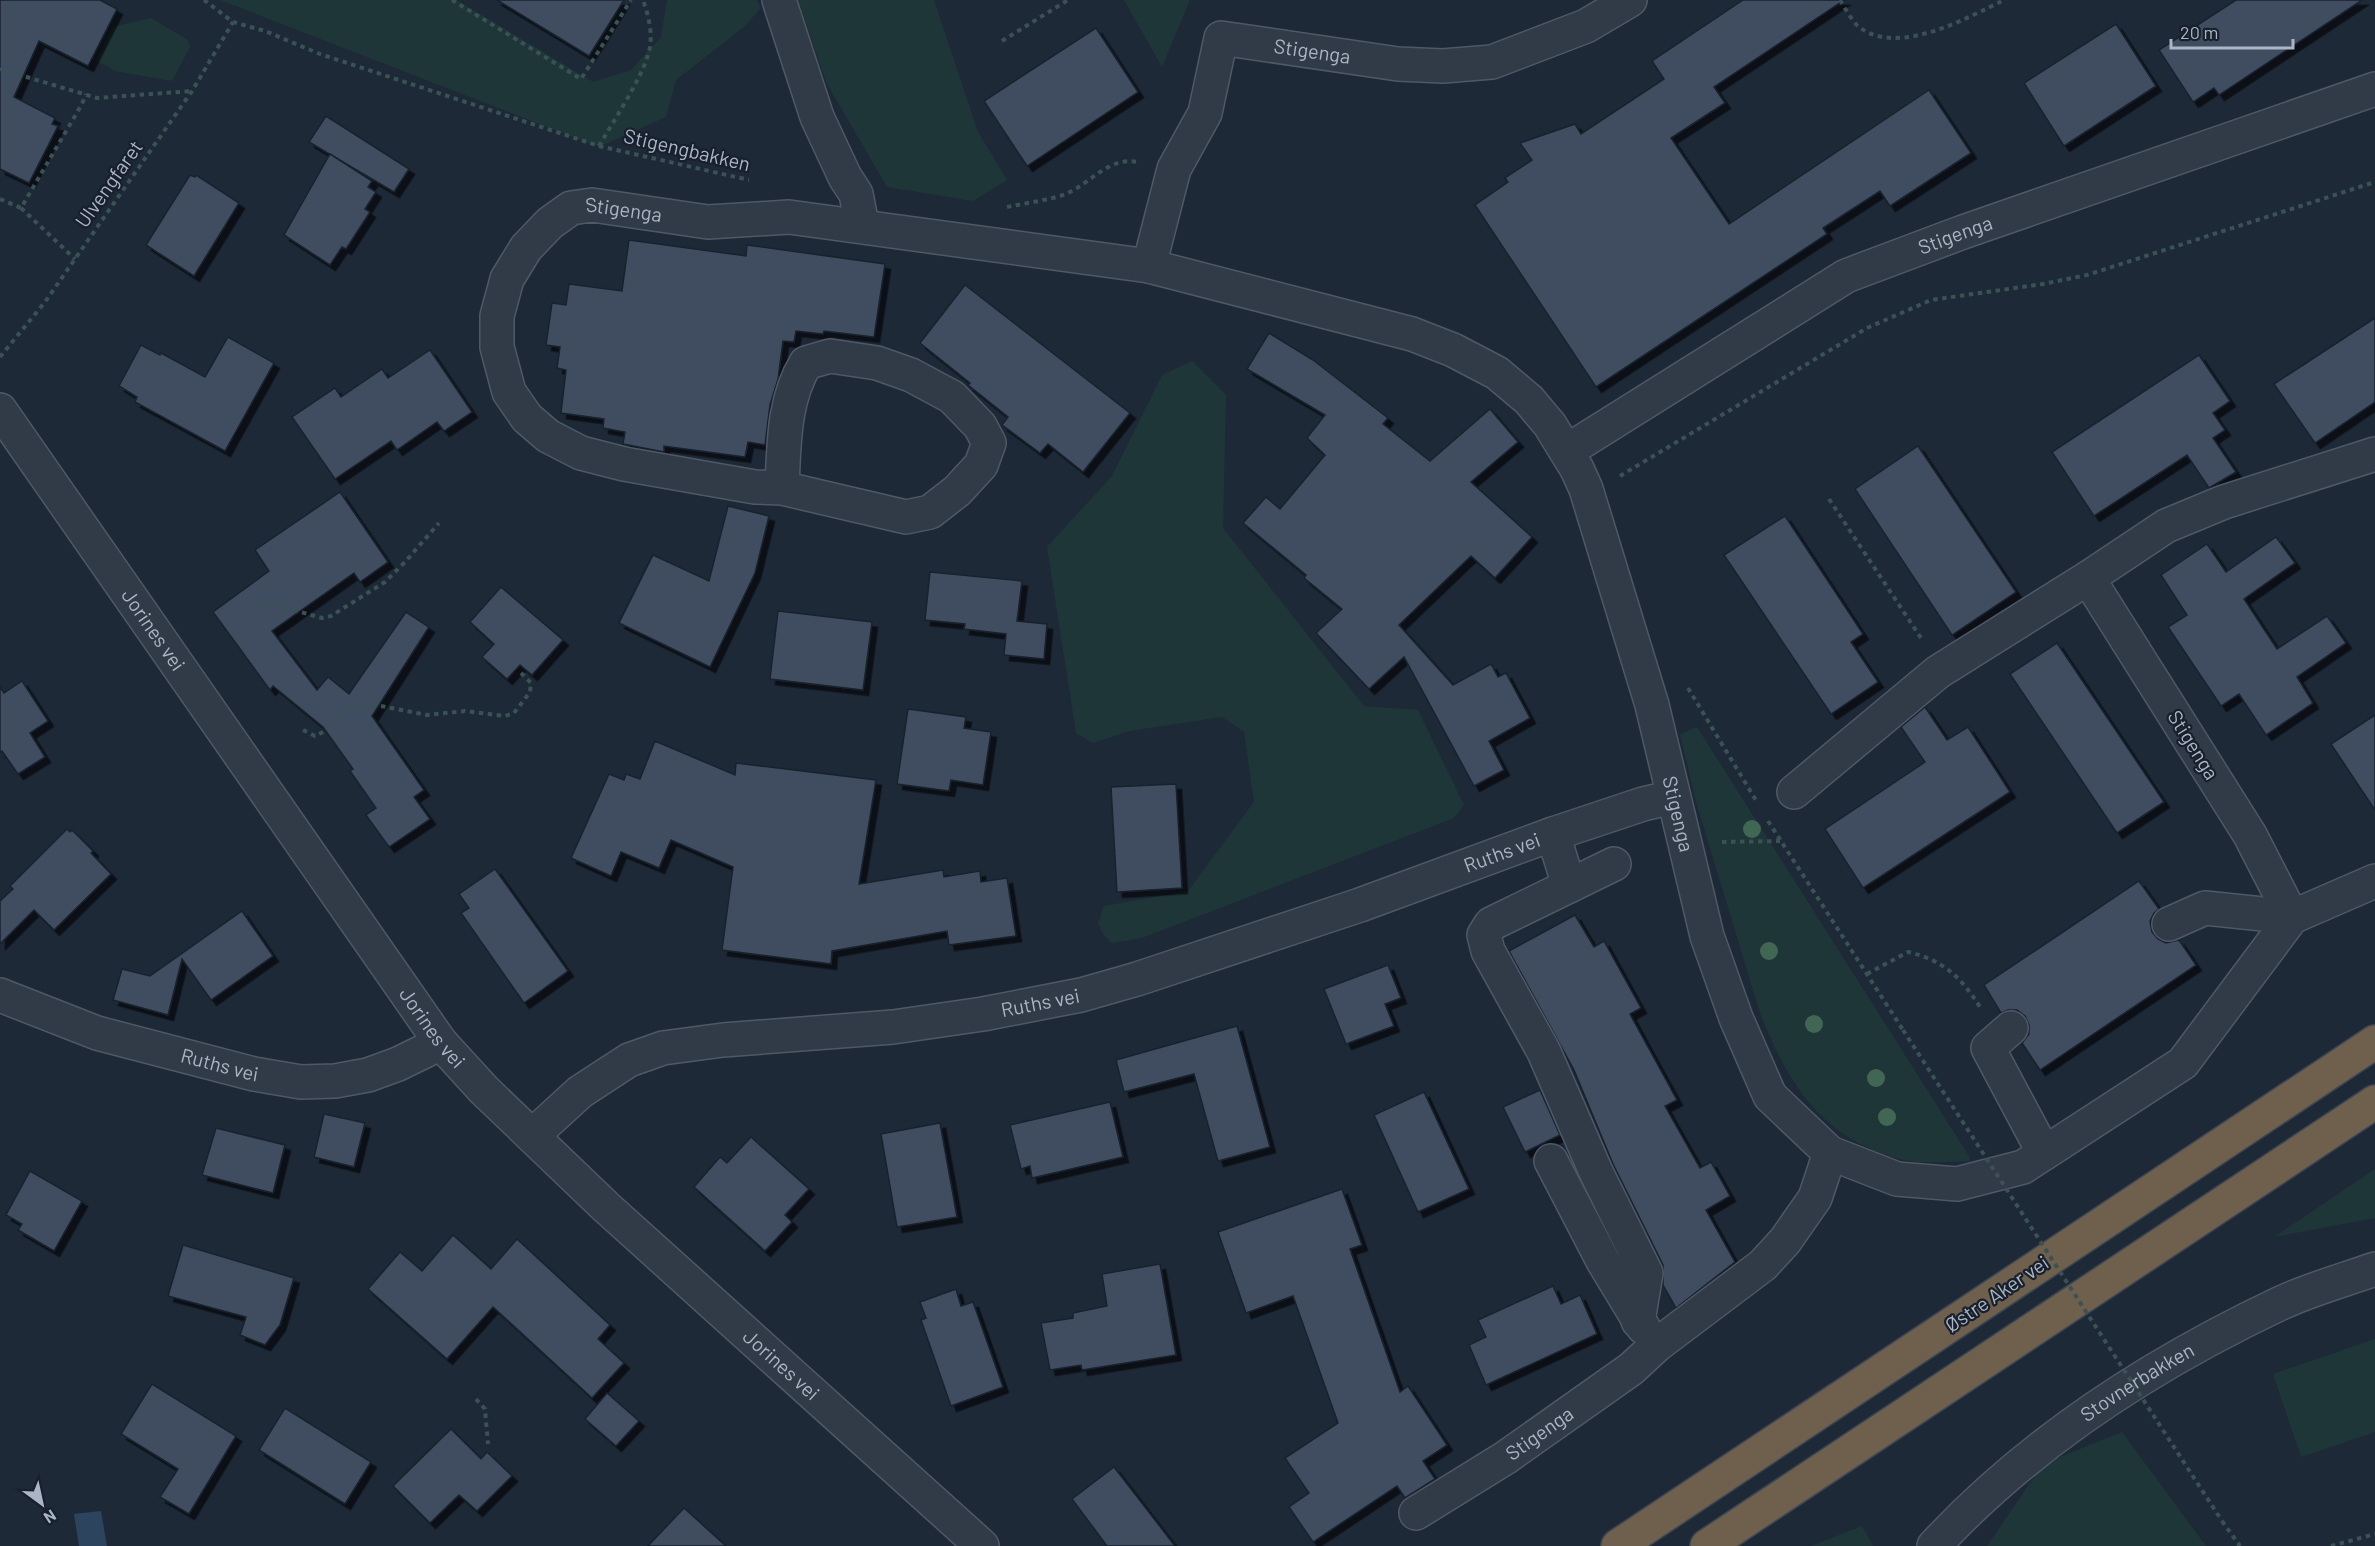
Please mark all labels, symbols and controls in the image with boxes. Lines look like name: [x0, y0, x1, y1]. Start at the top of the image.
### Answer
scale bar: [2171, 12, 2292, 50]
text: 20 m: [2180, 21, 2218, 43]
street label: Stigenga: [1272, 33, 1352, 68]
street label: Stigengbakken: [622, 123, 753, 175]
street label: Ulvengfaret: [69, 135, 147, 232]
street label: Stigenga: [584, 191, 664, 226]
street label: Stigenga: [1914, 210, 1995, 259]
street label: Jorines vei: [117, 584, 191, 675]
street label: Stigenga: [2163, 705, 2224, 784]
street label: Stigenga: [1658, 773, 1700, 854]
street label: Ruths vei: [1460, 827, 1543, 877]
street label: Jorines vei: [395, 982, 471, 1072]
street label: Ruths vei: [999, 983, 1081, 1021]
street label: Ruths vei: [178, 1042, 260, 1086]
street label: Østre Aker vei: [1940, 1250, 2053, 1337]
street label: Jorines vei: [739, 1324, 825, 1405]
street label: Stovnerbakken: [2075, 1337, 2198, 1426]
street label: Stigenga: [1501, 1401, 1577, 1465]
north arrow: [12, 1474, 72, 1534]
text: N: [41, 1506, 60, 1528]

